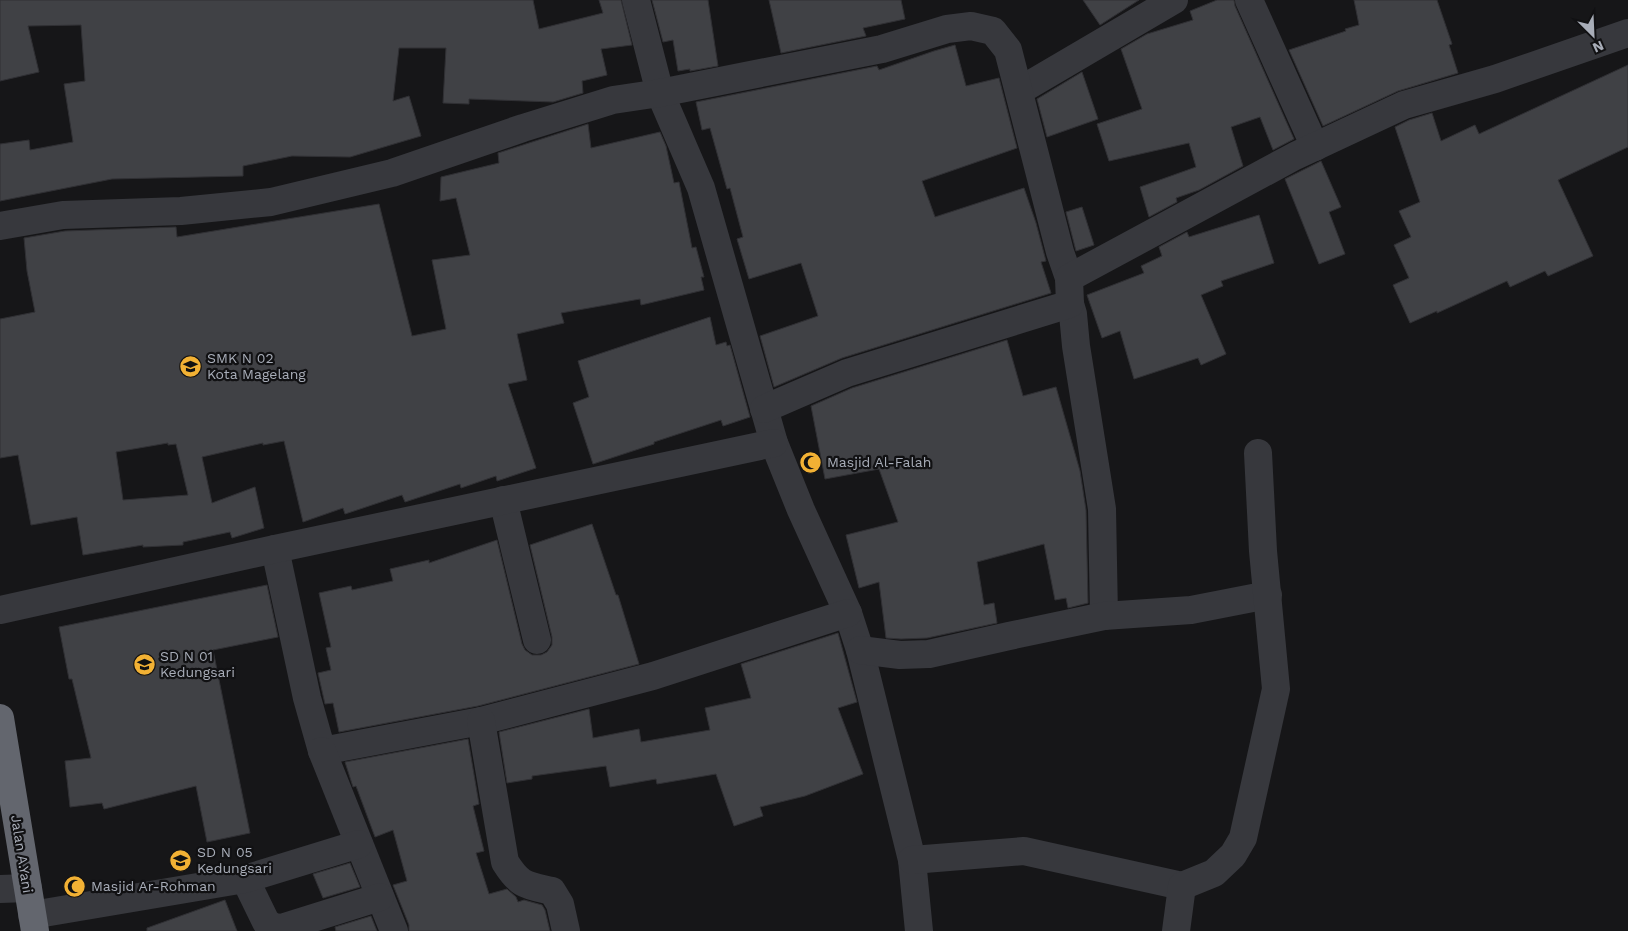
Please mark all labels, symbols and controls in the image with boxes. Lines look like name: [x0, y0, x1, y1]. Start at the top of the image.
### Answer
north arrow: [1568, 10, 1618, 60]
text: N: [1590, 37, 1606, 56]
place label: SMK N 02 Kota Magelang: [207, 350, 306, 382]
school or university icon: SMK N 02 Kota Magelang: [179, 354, 203, 378]
mosque icon: Masjid Al-Falah: [799, 450, 823, 474]
place label: Masjid Al-Falah: [827, 454, 931, 470]
place label: SD N 01 Kedungsari: [160, 648, 235, 680]
school or university icon: SD N 01 Kedungsari: [132, 652, 156, 676]
street label: Jalan A.Yani: [8, 814, 36, 894]
place label: SD N 05 Kedungsari: [197, 844, 272, 876]
school or university icon: SD N 05 Kedungsari: [169, 848, 193, 872]
mosque icon: Masjid Ar-Rohman: [63, 874, 87, 898]
place label: Masjid Ar-Rohman: [91, 878, 216, 894]

